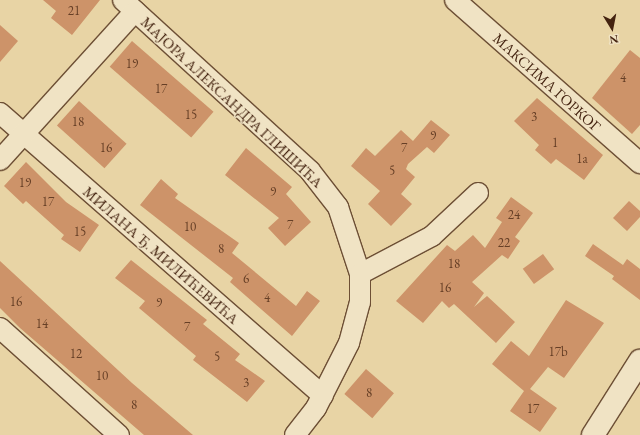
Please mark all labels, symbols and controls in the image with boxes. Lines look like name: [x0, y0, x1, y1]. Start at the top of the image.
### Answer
house number: 21: [68, 3, 80, 19]
north arrow: [592, 8, 632, 48]
street label: МАЈОРА АЛЕКСАНДРА ГЛИШИЋА: [137, 13, 327, 191]
street label: МАКСИМА ГОРКОГ: [490, 29, 604, 135]
text: N: [608, 32, 620, 47]
house number: 19: [126, 56, 138, 72]
house number: 4: [620, 70, 626, 86]
house number: 17: [155, 81, 167, 97]
house number: 15: [185, 107, 197, 123]
house number: 3: [531, 109, 537, 125]
house number: 18: [72, 114, 84, 130]
house number: 9: [430, 128, 436, 144]
house number: 1: [552, 135, 558, 151]
house number: 16: [100, 140, 112, 156]
house number: 7: [401, 140, 407, 156]
house number: 1a: [576, 151, 588, 167]
house number: 5: [389, 163, 395, 179]
house number: 19: [19, 175, 31, 191]
street label: МИЛАНА Ђ. МИЛИЋЕВИЋА: [79, 182, 243, 328]
house number: 9: [270, 184, 276, 200]
house number: 17: [42, 194, 54, 210]
house number: 24: [508, 207, 520, 223]
house number: 7: [287, 217, 293, 233]
house number: 10: [184, 219, 196, 235]
house number: 15: [74, 224, 86, 240]
house number: 22: [498, 235, 510, 251]
house number: 8: [218, 241, 224, 257]
house number: 18: [448, 256, 460, 272]
house number: 6: [243, 271, 249, 287]
house number: 16: [439, 280, 451, 296]
house number: 4: [264, 290, 270, 306]
house number: 16: [10, 294, 22, 310]
house number: 9: [156, 295, 162, 311]
house number: 14: [36, 316, 48, 332]
house number: 7: [184, 319, 190, 335]
house number: 17b: [548, 344, 568, 360]
house number: 12: [70, 346, 82, 362]
house number: 5: [214, 349, 220, 365]
house number: 10: [96, 368, 108, 384]
house number: 3: [243, 375, 249, 391]
house number: 8: [366, 385, 372, 401]
house number: 8: [131, 397, 137, 413]
house number: 17: [527, 401, 539, 417]

